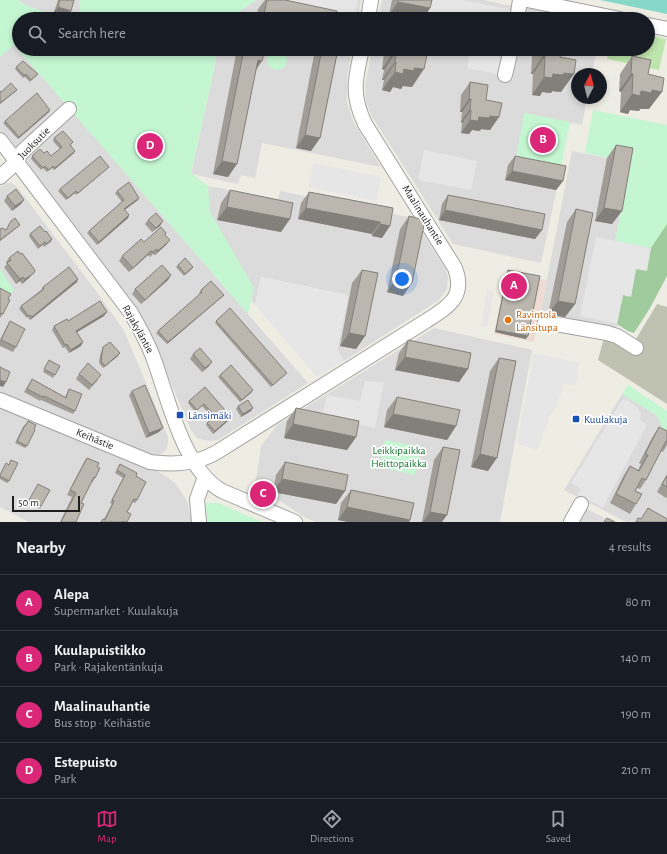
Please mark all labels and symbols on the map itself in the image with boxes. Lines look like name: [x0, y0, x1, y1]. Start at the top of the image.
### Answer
north arrow: [571, 68, 607, 104]
street label: Juoksutie: [16, 125, 52, 161]
pin: B: [530, 125, 556, 155]
pin: D: [137, 131, 163, 161]
street label: Maalinauhantie: [400, 183, 446, 247]
your location: [392, 269, 412, 289]
pin: A: [501, 271, 527, 301]
street label: Rajakyläntie: [120, 303, 156, 355]
place label: Ravintola Länsitupa: [516, 309, 558, 333]
marker: Ravintola Länsitupa: [503, 315, 513, 325]
marker: Länsimäki: [175, 410, 185, 420]
place label: Länsimäki: [188, 410, 232, 421]
marker: Kuulakuja: [571, 414, 581, 424]
place label: Kuulakuja: [584, 414, 627, 425]
street label: Keihästie: [75, 426, 115, 452]
park label: Leikkipaikka Heittopaikka: [371, 445, 427, 469]
pin: C: [250, 479, 276, 509]
scale bar: [12, 494, 80, 513]

